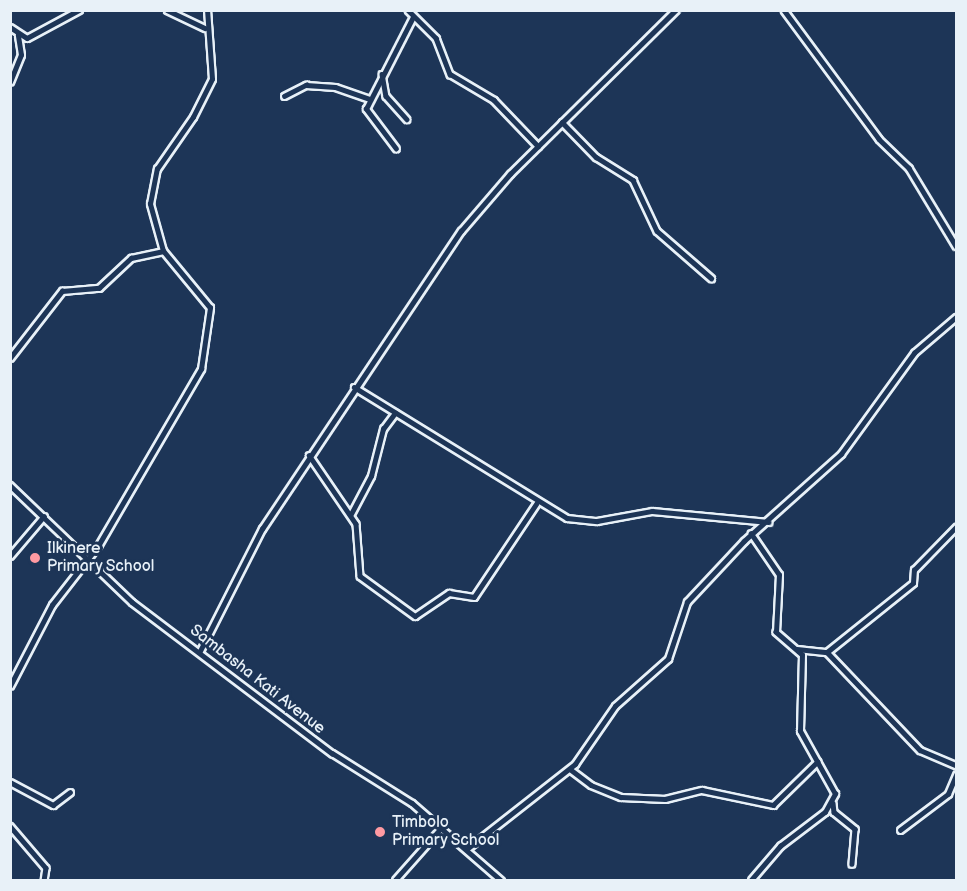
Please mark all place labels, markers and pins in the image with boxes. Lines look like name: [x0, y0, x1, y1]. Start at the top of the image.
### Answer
place label: Ilkinere Primary School: [47, 539, 156, 577]
marker: Ilkinere Primary School: [28, 551, 42, 565]
place label: Timbolo Primary School: [392, 813, 501, 851]
marker: Timbolo Primary School: [373, 825, 387, 839]

